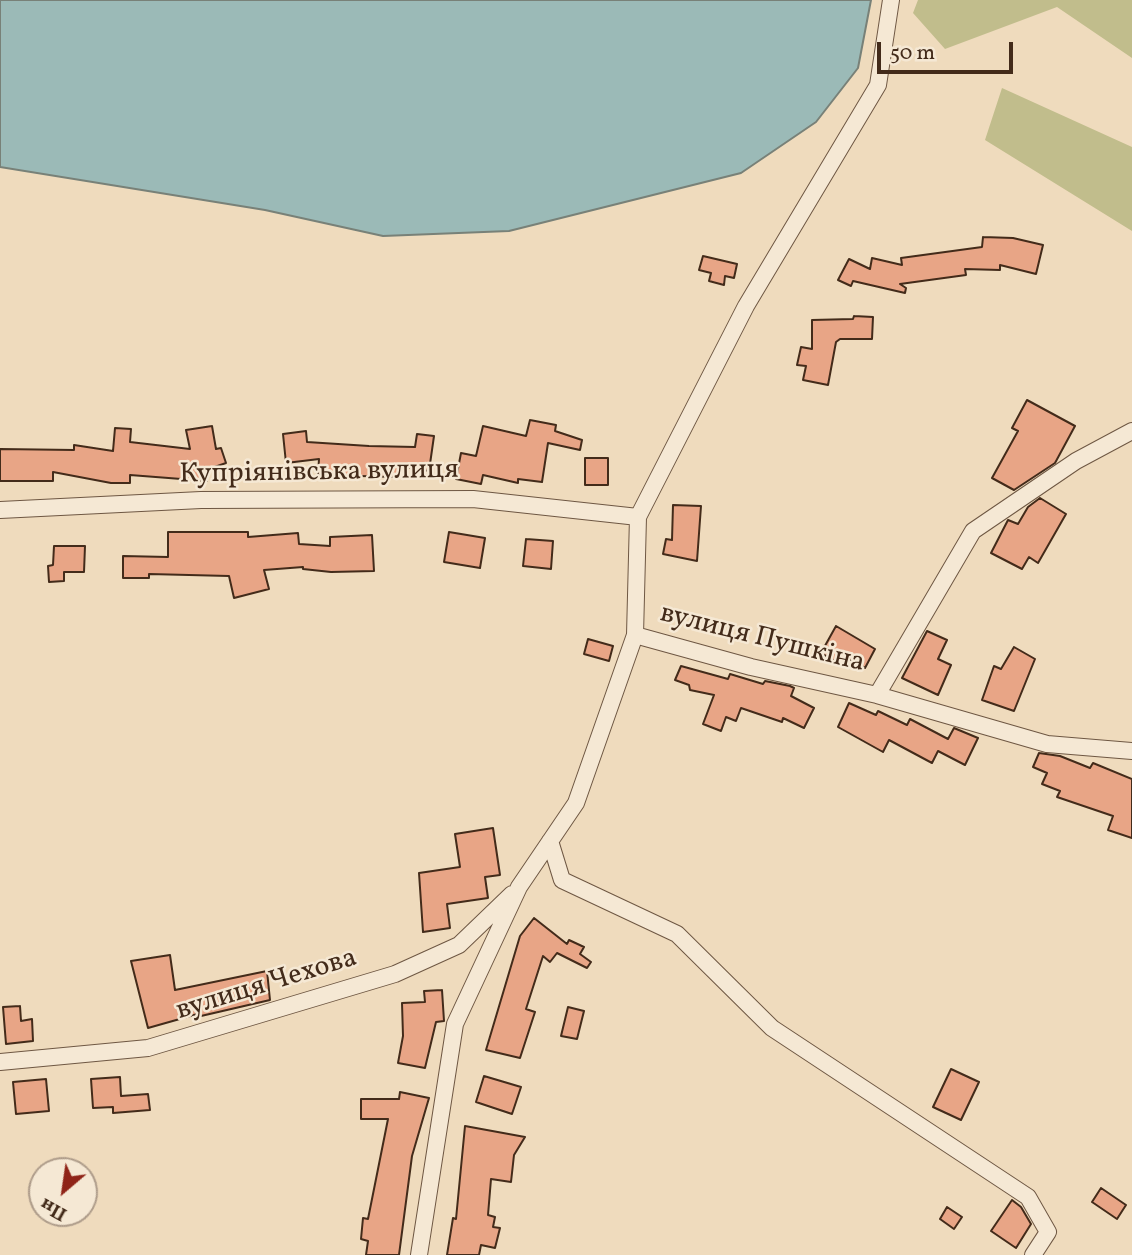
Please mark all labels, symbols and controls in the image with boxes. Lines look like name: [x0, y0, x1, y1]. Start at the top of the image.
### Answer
scale bar: [880, 28, 1016, 72]
text: 50 m: [890, 39, 935, 68]
street label: Купріянівська вулиця: [179, 455, 459, 493]
street label: вулиця Пушкіна: [656, 598, 868, 682]
street label: вулиця Чехова: [173, 943, 361, 1029]
north arrow: [28, 1157, 98, 1227]
text: Пн: [36, 1191, 72, 1227]

